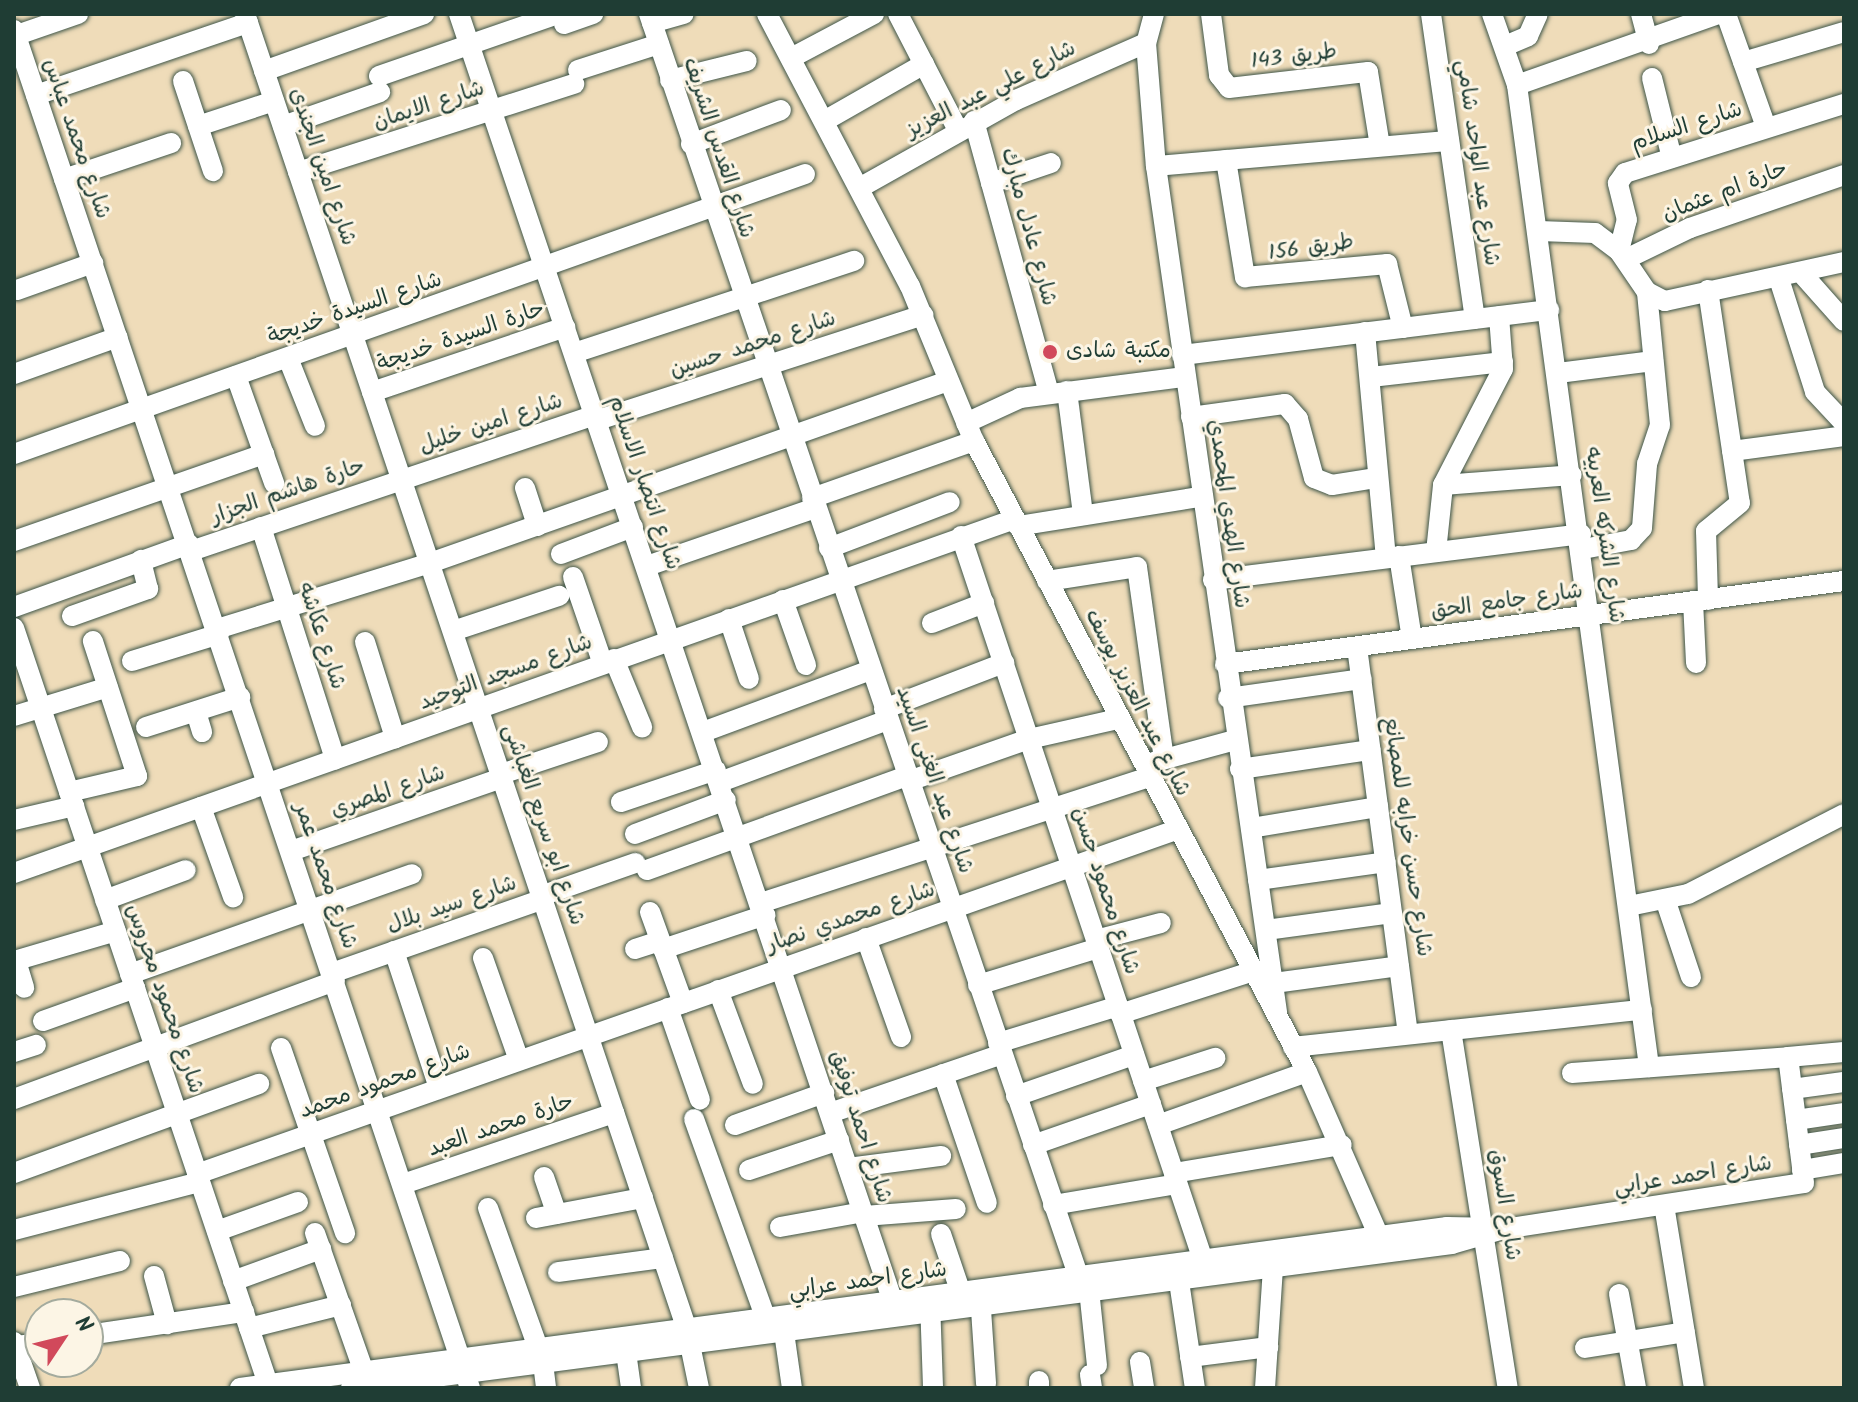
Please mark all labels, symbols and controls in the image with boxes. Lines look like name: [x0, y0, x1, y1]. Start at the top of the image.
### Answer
street label: شارع علي عبد العزيز: [902, 36, 1080, 144]
street label: طريق 143: [1249, 39, 1339, 75]
street label: شارع القدس الشريف: [676, 54, 760, 242]
street label: شارع محمد عباس: [36, 55, 116, 223]
street label: شارع عبد الواحد شامي: [1449, 58, 1505, 268]
street label: شارع الايمان: [370, 76, 488, 136]
street label: شارع امين الجندى: [283, 85, 361, 249]
street label: شارع السلام: [1628, 97, 1746, 157]
street label: شارع عادل مبارك: [994, 145, 1062, 309]
street label: حارة ام عثمان: [1659, 156, 1791, 228]
street label: طريق 156: [1267, 229, 1355, 267]
street label: شارع السيدة خديجة: [264, 267, 446, 351]
street label: حارة السيدة خديجة: [374, 296, 548, 378]
street label: شارع محمد حسين: [667, 306, 839, 384]
place label: مكتبة شادى: [1066, 339, 1171, 365]
marker: مكتبة شادى: [1041, 343, 1059, 361]
street label: شارع امين خليل: [416, 388, 566, 460]
street label: شارع انتصار الاسلام: [602, 392, 686, 574]
street label: شارع الهدي المحمدي: [1202, 418, 1254, 610]
street label: شارع الشركه العربيه: [1579, 445, 1629, 625]
street label: حارة هاشم الجزار: [208, 453, 368, 531]
street label: شارع جامع الحق: [1429, 578, 1585, 626]
street label: شارع عكاشه: [291, 579, 351, 693]
street label: شارع عبد العزيز يوسف: [1078, 605, 1196, 801]
street label: شارع مسجد التوحيد: [416, 629, 596, 717]
street label: شارع عبد الغنى السيد: [890, 683, 978, 877]
street label: شارع حسن خرابه للمصانع: [1377, 716, 1437, 958]
street label: شارع ابو سريع الغباشى: [496, 721, 590, 929]
street label: شارع المصري: [327, 760, 449, 824]
street label: شارع محمد عمر: [288, 799, 362, 953]
street label: شارع محمود حسن: [1065, 804, 1145, 978]
street label: شارع سيد بلال: [384, 870, 520, 940]
street label: شارع محمدي نصار: [763, 877, 939, 959]
street label: شارع محمود محروس: [119, 901, 209, 1097]
street label: شارع محمود محمد: [296, 1039, 474, 1125]
street label: شارع احمد توفيق: [823, 1047, 897, 1207]
street label: حارة محمد العبد: [425, 1089, 577, 1163]
street label: شارع السوق: [1482, 1147, 1526, 1263]
street label: شارع احمد عرابي: [1612, 1150, 1774, 1202]
street label: شارع احمد عرابي: [787, 1257, 949, 1305]
north arrow: [24, 1298, 104, 1378]
text: N: [64, 1309, 101, 1341]

